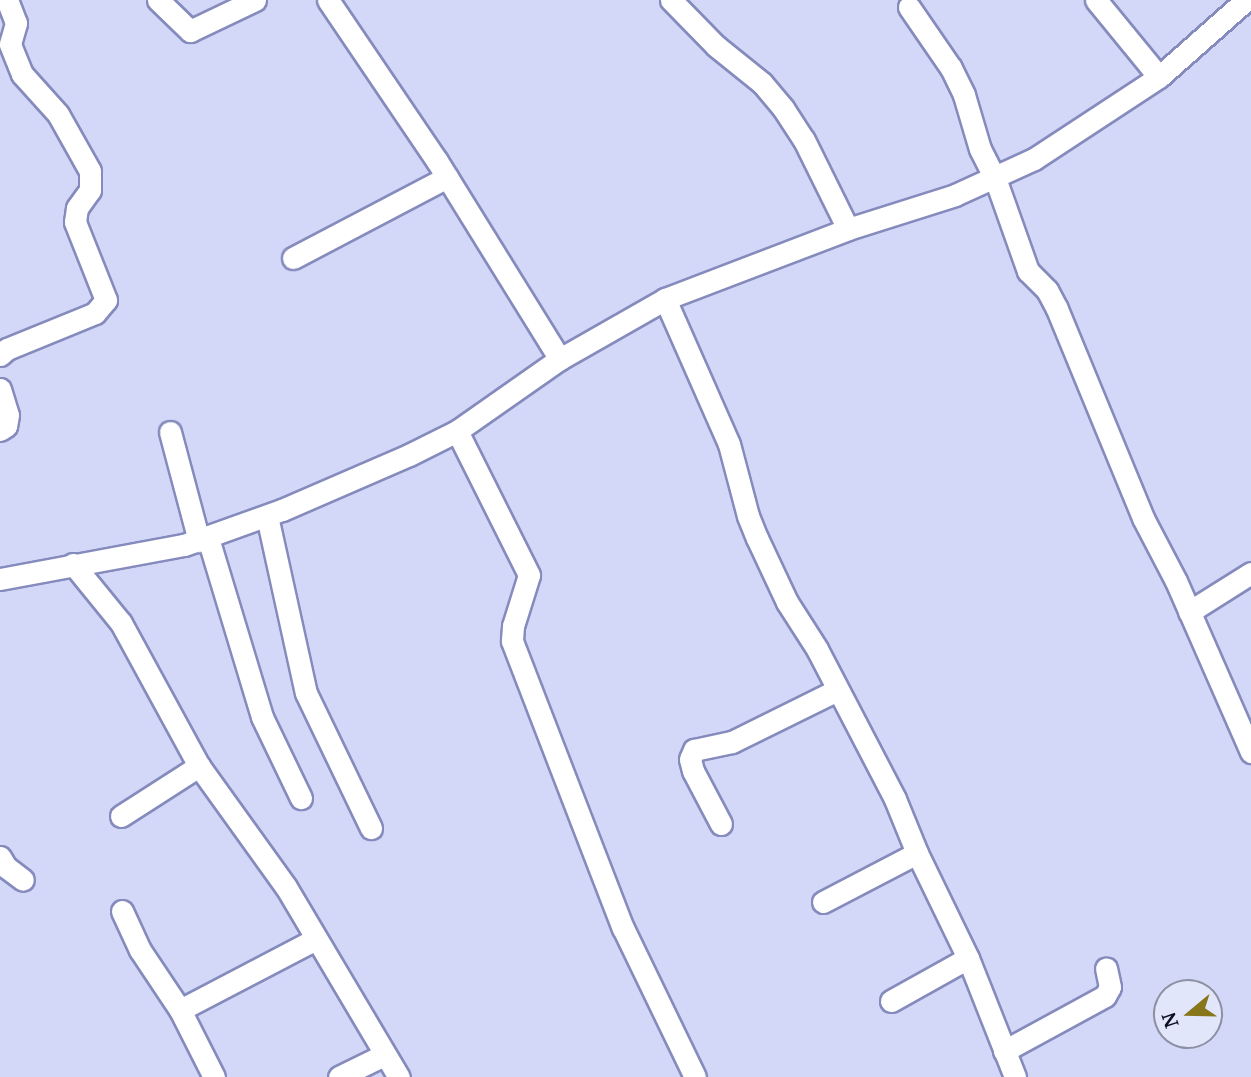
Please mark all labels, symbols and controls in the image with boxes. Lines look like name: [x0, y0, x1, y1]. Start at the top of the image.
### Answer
north arrow: [1153, 979, 1223, 1049]
text: N: [1155, 1009, 1185, 1032]

